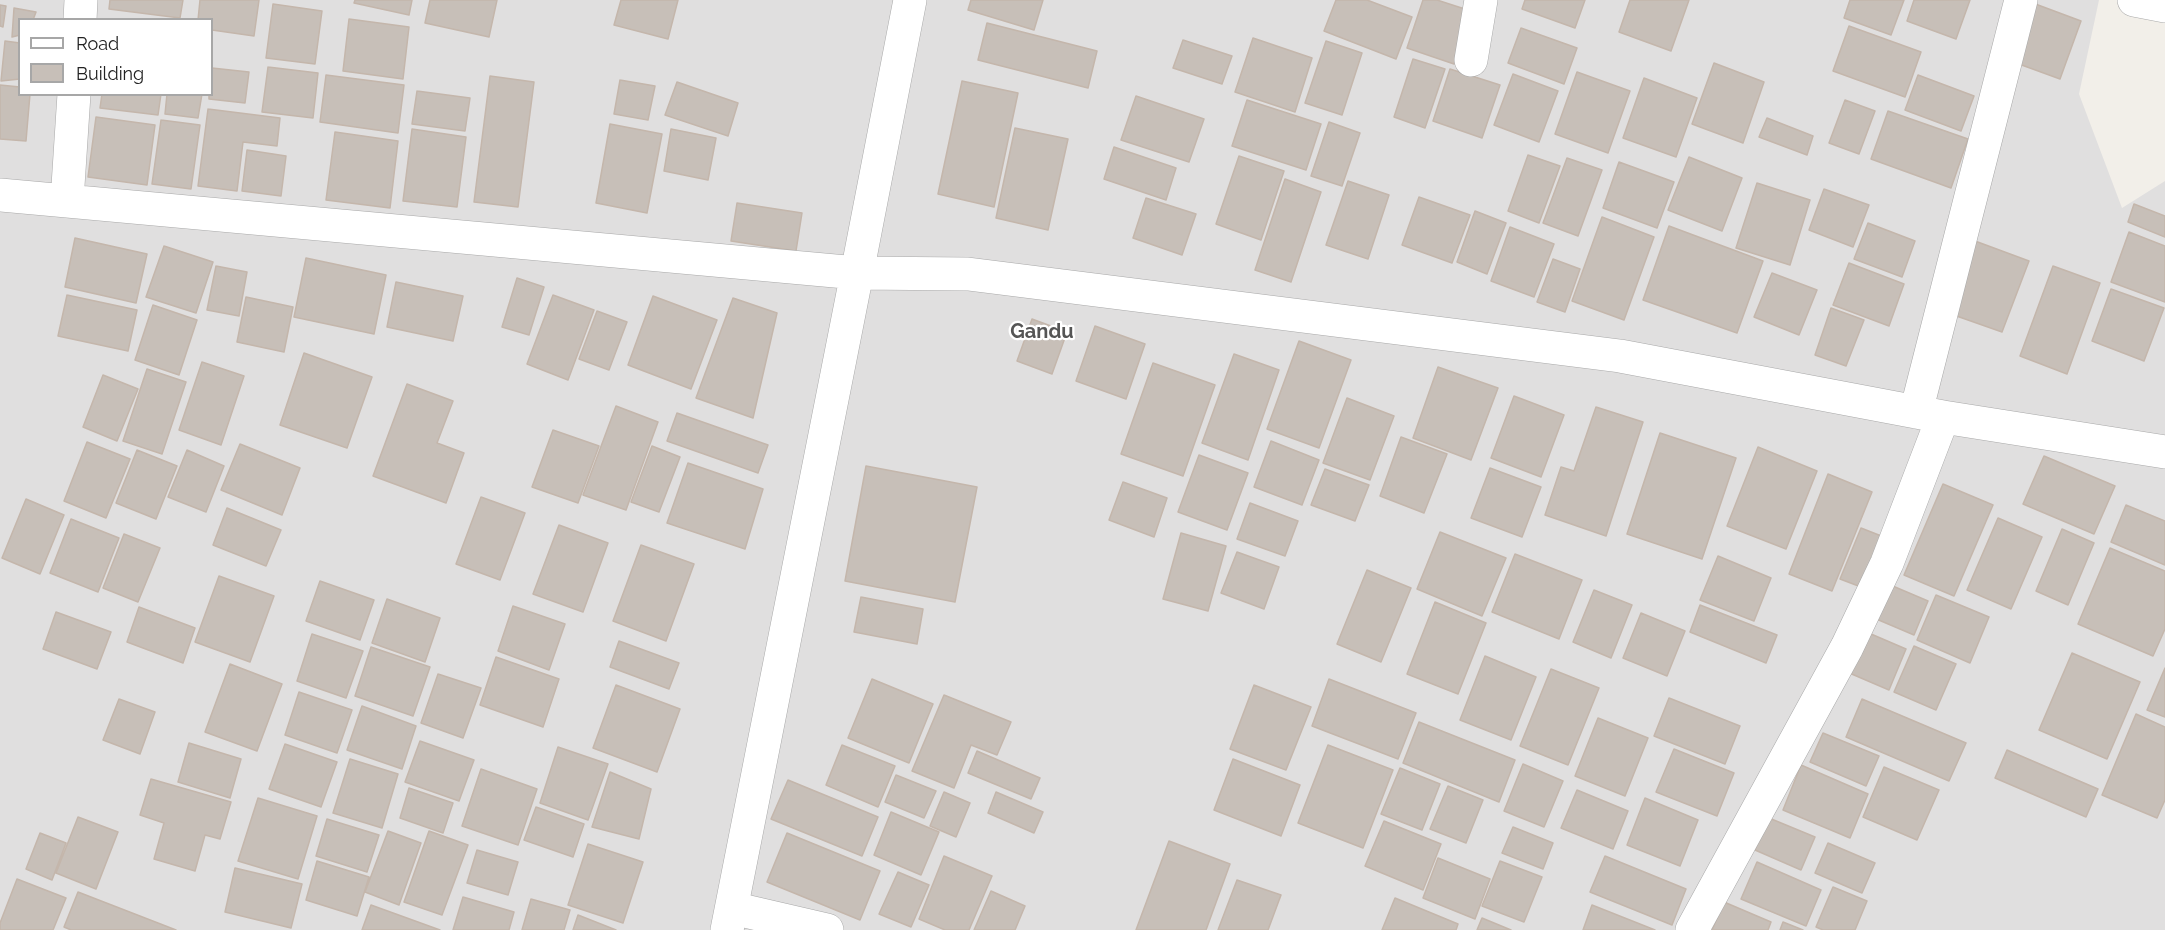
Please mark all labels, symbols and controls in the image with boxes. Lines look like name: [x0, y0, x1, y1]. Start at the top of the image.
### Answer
legend: [18, 18, 213, 96]
text: Road: [76, 33, 119, 54]
text: Building: [76, 63, 144, 84]
district label: Gandu: [1010, 320, 1074, 344]

